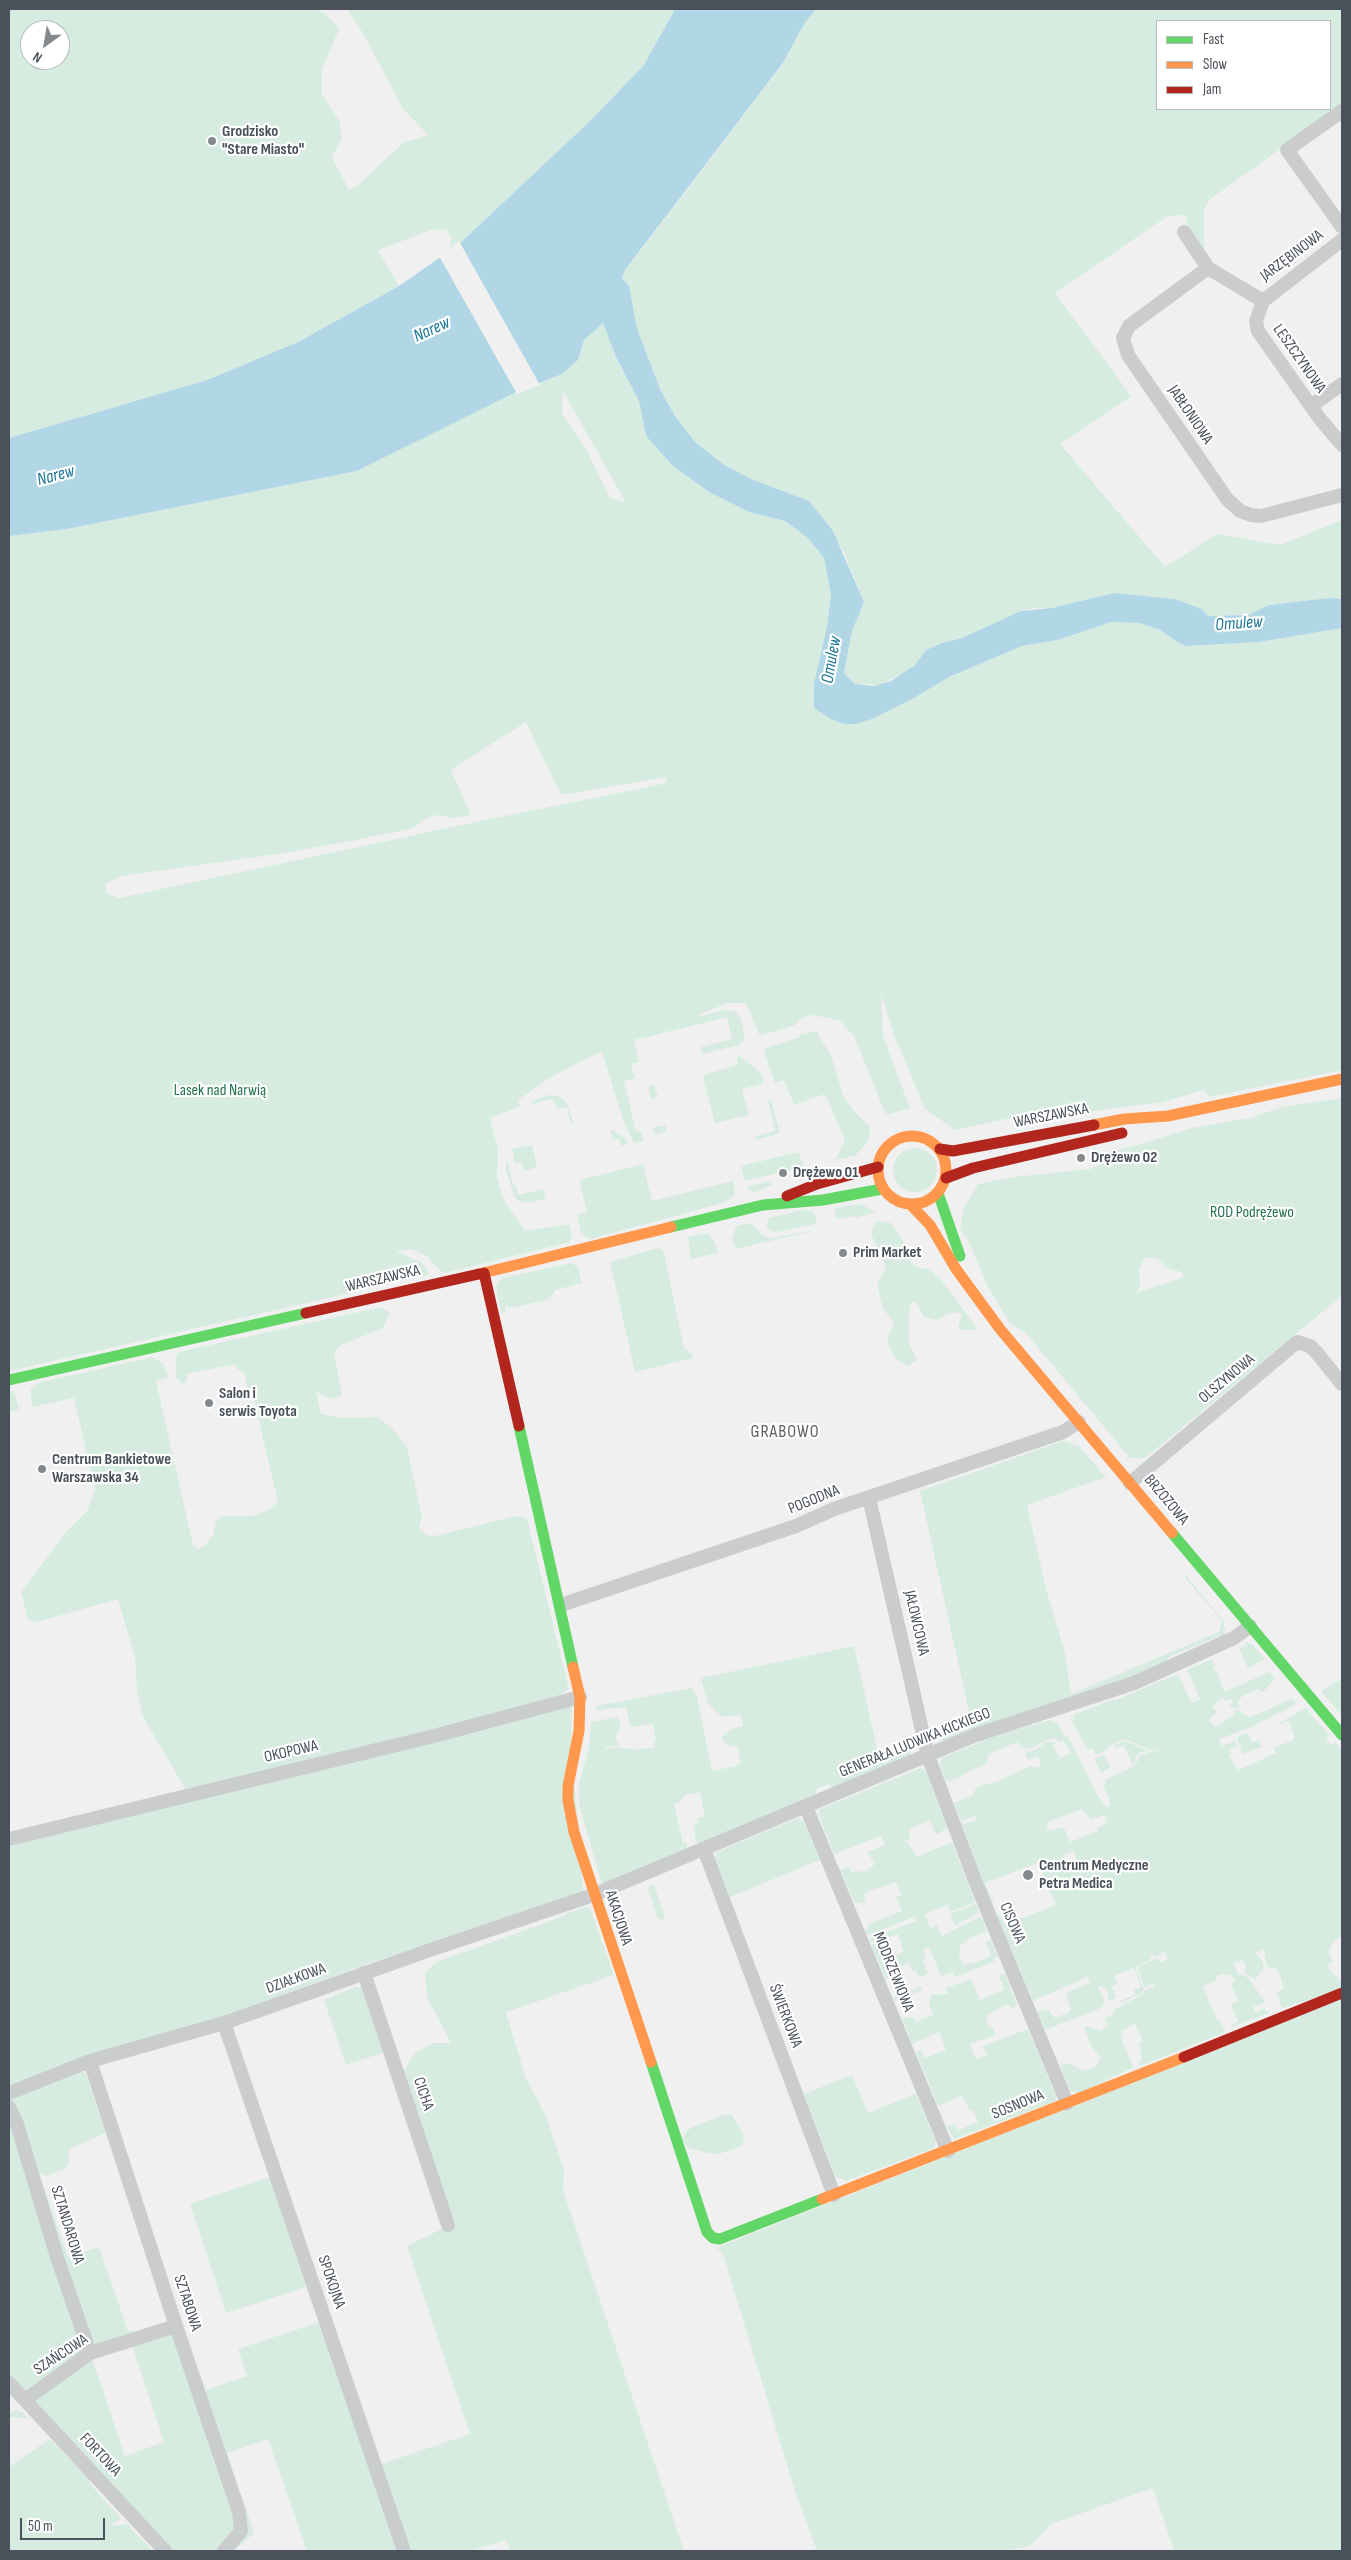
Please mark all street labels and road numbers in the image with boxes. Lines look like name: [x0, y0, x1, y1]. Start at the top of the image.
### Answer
street label: JARZĘBINOWA: [1257, 226, 1327, 286]
street label: LESZCZYNOWA: [1268, 321, 1330, 397]
street label: JABŁONIOWA: [1163, 382, 1217, 448]
street label: WARSZAWSKA: [1012, 1099, 1090, 1133]
street label: WARSZAWSKA: [344, 1261, 422, 1297]
street label: OLSZYNOWA: [1195, 1350, 1259, 1408]
street label: BRZOZOWA: [1139, 1471, 1193, 1529]
street label: POGODNA: [786, 1481, 842, 1519]
street label: JAŁOWCOWA: [899, 1589, 933, 1657]
street label: GENERAŁA LUDWIKA KICKIEGO: [837, 1704, 993, 1782]
street label: OKOPOWA: [262, 1737, 320, 1767]
street label: AKACJOWA: [600, 1888, 636, 1948]
street label: CISOWA: [995, 1900, 1029, 1946]
street label: MODRZEWIOWA: [868, 1929, 918, 2015]
street label: DZIAŁKOWA: [264, 1959, 328, 1999]
street label: ŚWIERKOWA: [764, 1982, 806, 2050]
street label: CICHA: [408, 2075, 438, 2113]
street label: SOSNOWA: [989, 2086, 1047, 2124]
street label: SZTANDAROWA: [46, 2184, 88, 2266]
street label: SPOKOJNA: [313, 2253, 349, 2311]
street label: SZTABOWA: [169, 2272, 205, 2334]
street label: SZAŃCOWA: [30, 2330, 92, 2380]
street label: FORTOWA: [75, 2429, 125, 2481]

